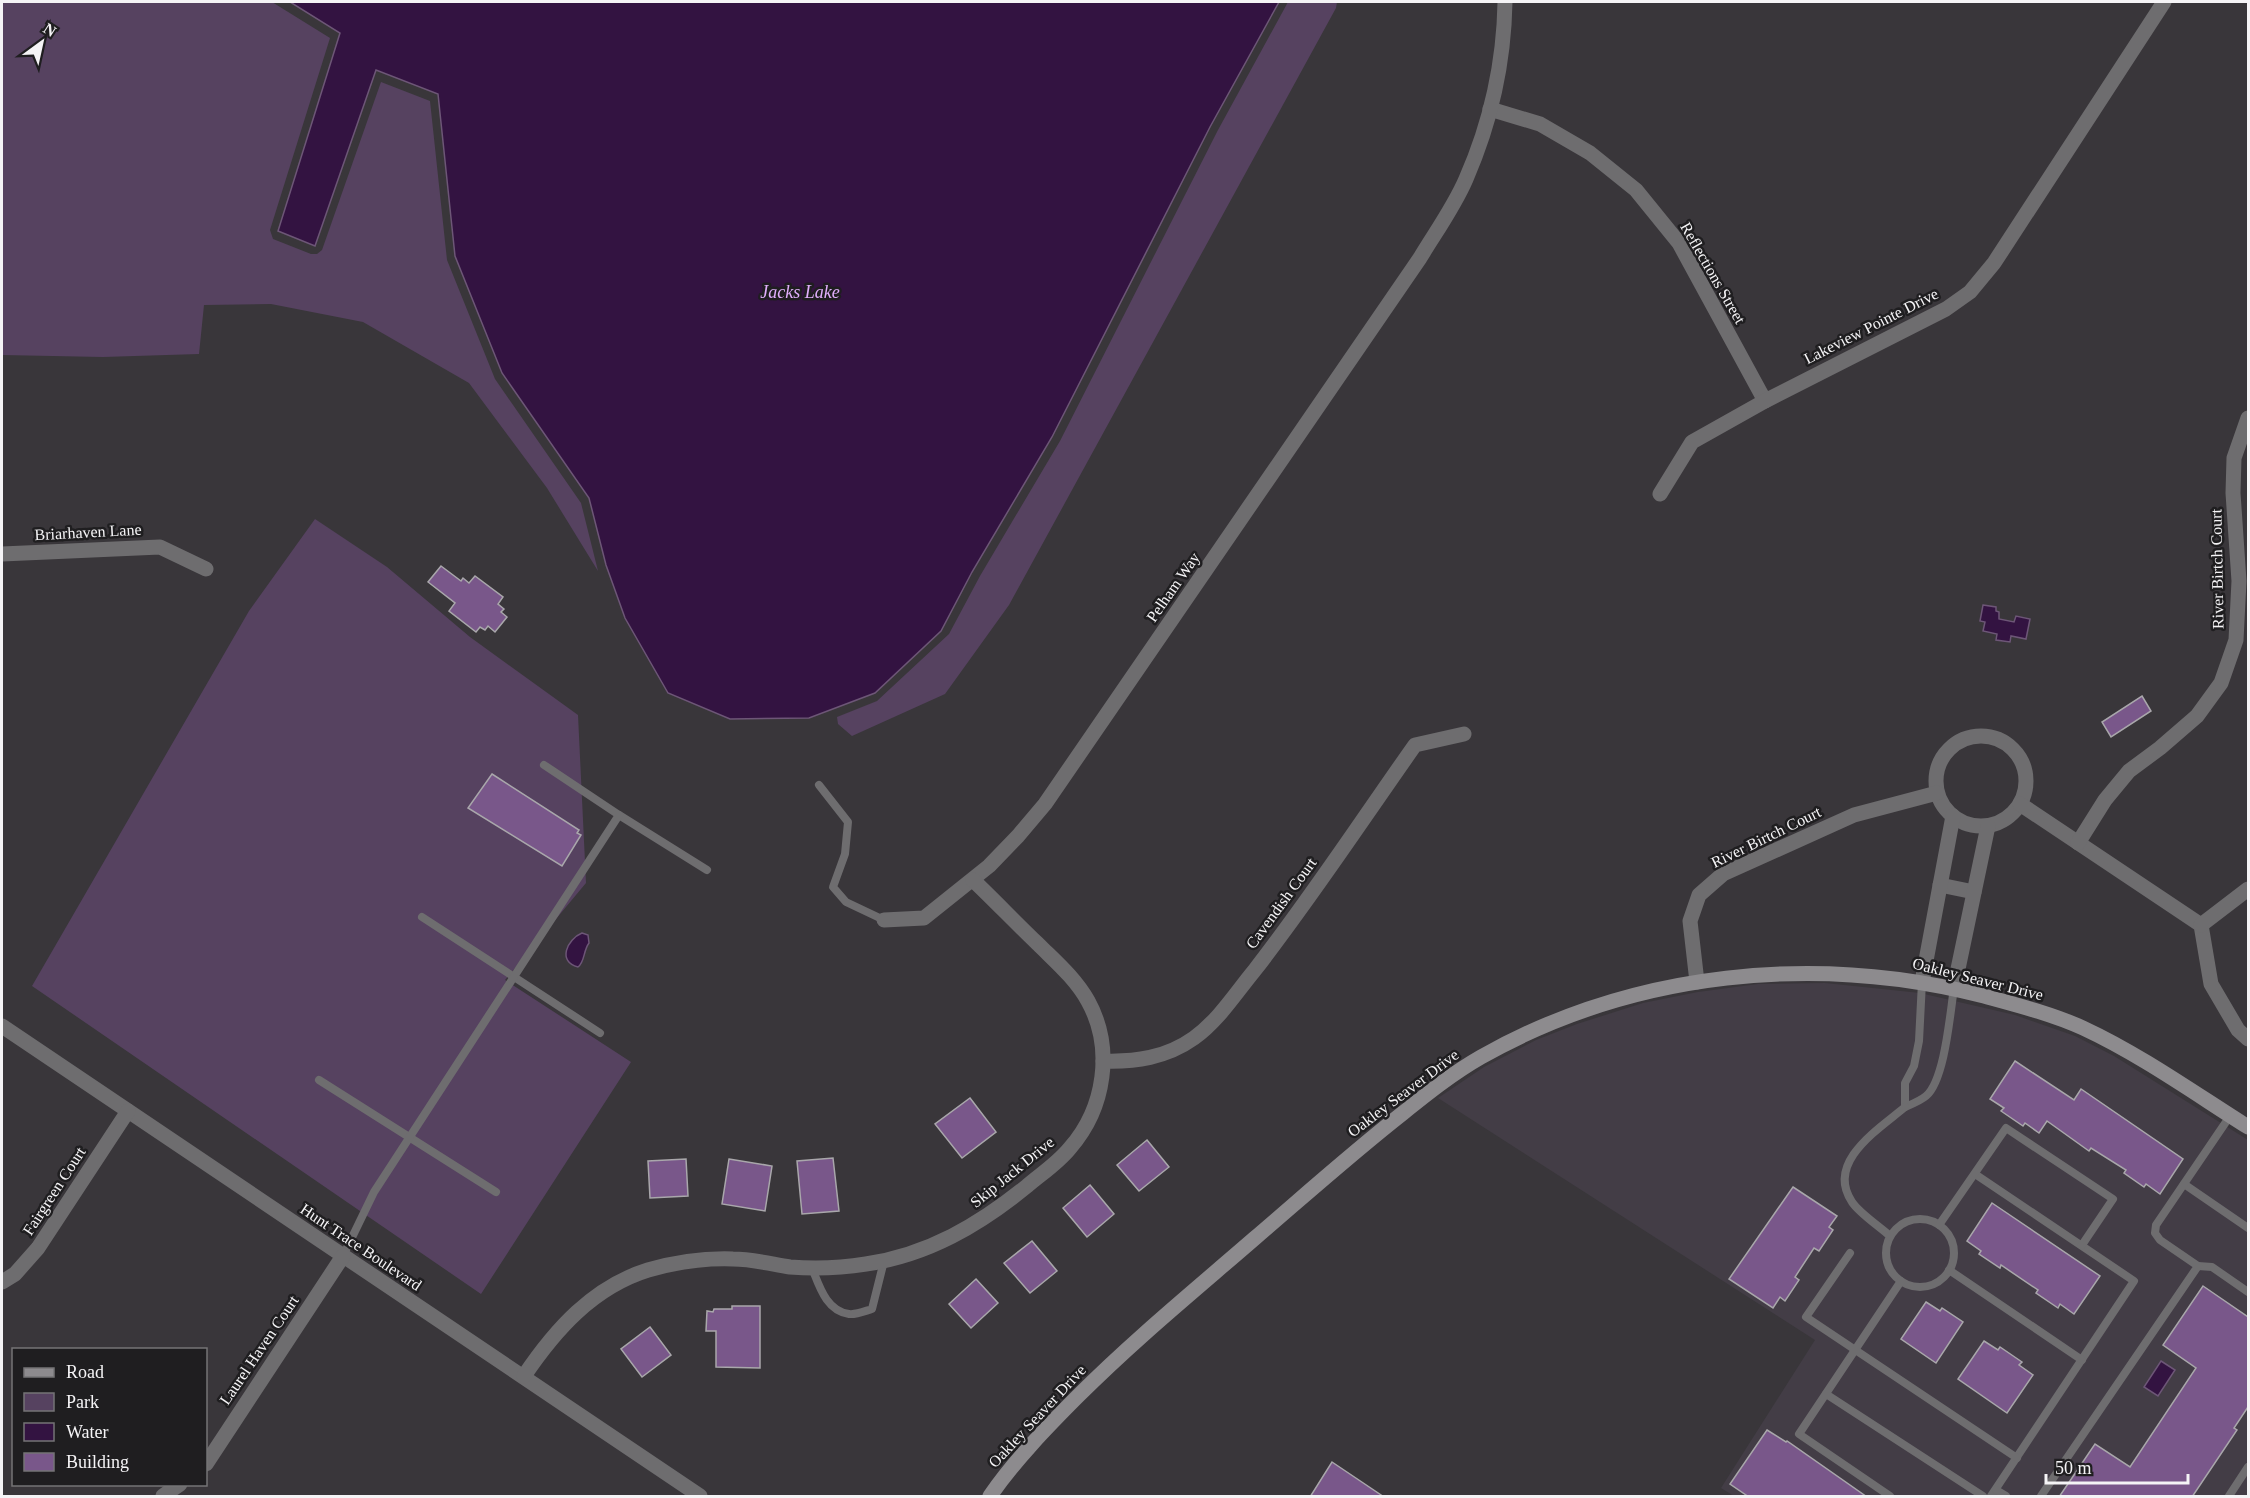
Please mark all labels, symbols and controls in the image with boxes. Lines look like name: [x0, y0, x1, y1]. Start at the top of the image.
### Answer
north arrow: [12, 12, 72, 72]
text: N: [40, 20, 60, 40]
street label: Reflections Street: [1677, 219, 1749, 327]
water label: Jacks Lake: [760, 282, 840, 302]
street label: Lakeview Pointe Drive: [1801, 285, 1941, 367]
street label: River Birtch Court: [2207, 508, 2227, 629]
street label: Briarhaven Lane: [34, 521, 142, 543]
street label: Pelham Way: [1143, 549, 1204, 625]
street label: River Birtch Court: [1708, 803, 1824, 871]
street label: Cavendish Court: [1242, 854, 1320, 952]
street label: Oakley Seaver Drive: [1911, 955, 2045, 1004]
street label: Oakley Seaver Drive: [1344, 1046, 1462, 1141]
street label: Skip Jack Drive: [967, 1133, 1058, 1212]
street label: Fairgreen Court: [19, 1143, 90, 1239]
street label: Hunt Trace Boulevard: [297, 1200, 425, 1294]
street label: Laurel Haven Court: [216, 1292, 302, 1408]
legend: [12, 1348, 207, 1486]
street label: Oakley Seaver Drive: [985, 1361, 1090, 1472]
text: Road: [66, 1362, 104, 1382]
text: Park: [66, 1392, 99, 1412]
text: Water: [66, 1422, 109, 1442]
scale bar: [2046, 1447, 2188, 1485]
text: Building: [66, 1452, 129, 1472]
text: 50 m: [2055, 1458, 2092, 1478]

